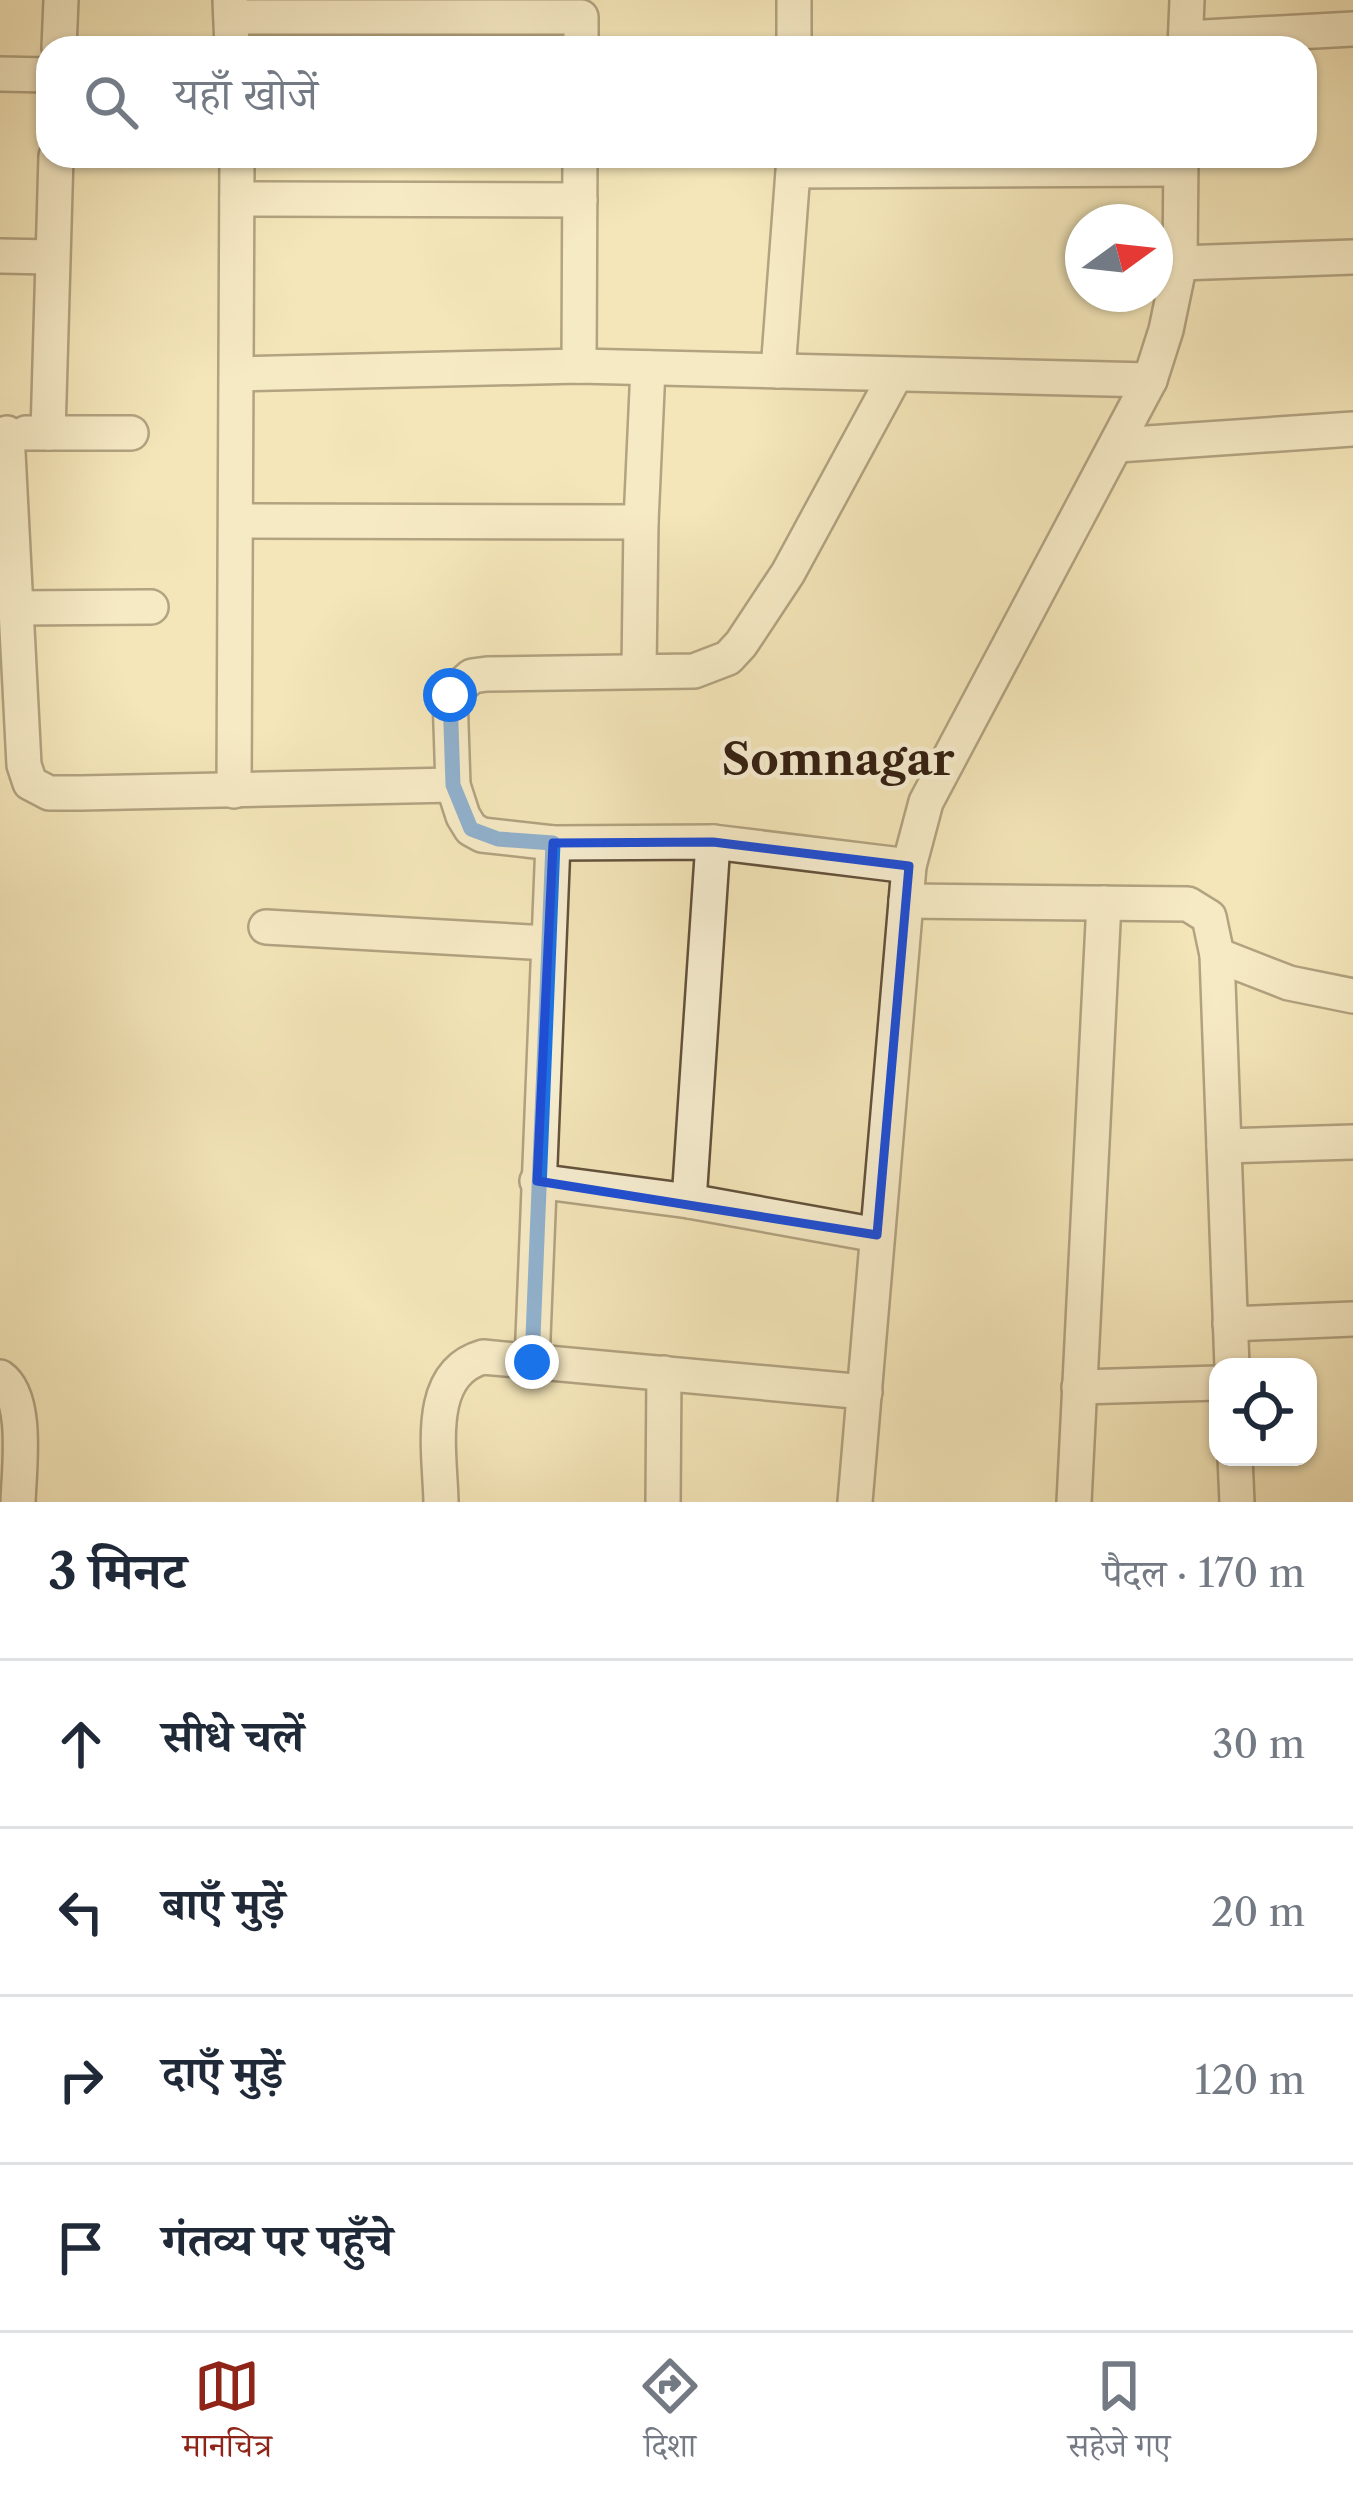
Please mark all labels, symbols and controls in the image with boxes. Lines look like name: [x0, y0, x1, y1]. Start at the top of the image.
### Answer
search box: [36, 36, 1317, 168]
text: यहाँ खोजें: [174, 66, 318, 122]
icon: search: [78, 69, 144, 135]
north arrow: [1065, 204, 1173, 312]
route start: [423, 668, 477, 722]
district label: Somnagar: [721, 731, 955, 787]
route end: [505, 1335, 559, 1389]
map controls: [1209, 1358, 1317, 1466]
button: locate: [1209, 1358, 1317, 1466]
text: 3 मिनट: [48, 1540, 186, 1602]
text: पैदल · 170 m: [1102, 1549, 1305, 1597]
text: सीधे चलें: [162, 1708, 304, 1764]
icon: ahead: [48, 1711, 114, 1777]
text: 30 m: [1212, 1720, 1305, 1768]
text: बाएँ मुड़ें: [162, 1876, 285, 1932]
icon: left: [48, 1879, 114, 1945]
text: 20 m: [1211, 1888, 1305, 1936]
text: दाएँ मुड़ें: [162, 2044, 283, 2100]
icon: right: [48, 2047, 114, 2113]
text: 120 m: [1195, 2056, 1305, 2104]
text: गंतव्य पर पहुँचे: [162, 2212, 393, 2268]
icon: arrive: [48, 2215, 114, 2281]
tab: मानचित्र: [182, 2353, 272, 2478]
tab: दिशा: [637, 2353, 703, 2478]
tab: सहेजे गए: [1068, 2353, 1171, 2478]

